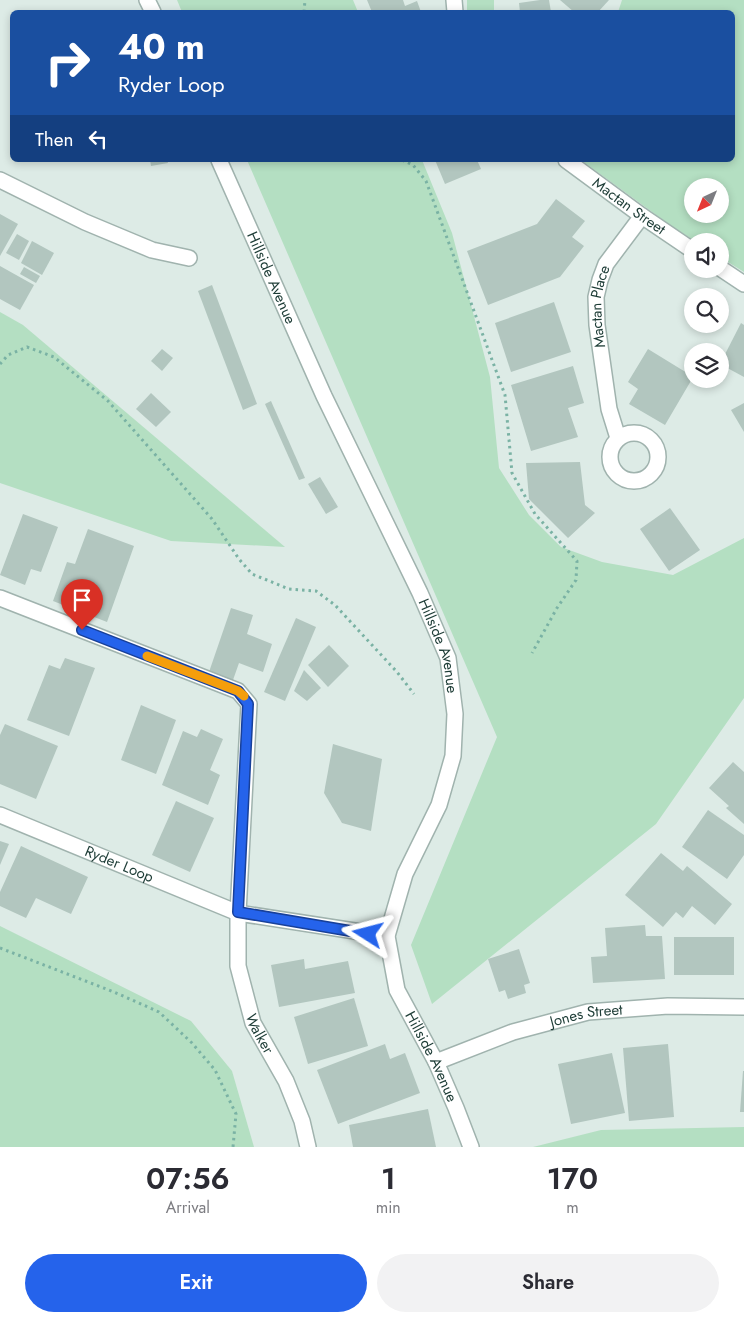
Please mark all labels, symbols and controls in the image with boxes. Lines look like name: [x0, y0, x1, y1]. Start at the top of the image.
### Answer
text: 40 m: [118, 22, 205, 72]
icon: right: [35, 30, 100, 95]
text: Ryder Loop: [118, 68, 224, 100]
icon: left: [84, 125, 112, 153]
text: Then: [35, 126, 74, 153]
street label: Mactan Street: [588, 172, 670, 240]
north arrow: [684, 178, 729, 222]
map controls: [684, 178, 729, 388]
street label: Hillside Avenue: [241, 228, 302, 328]
button: sound: [684, 233, 729, 278]
street label: Mactan Place: [585, 262, 616, 349]
button: search: [684, 288, 729, 333]
button: layers: [684, 343, 729, 388]
pin: [61, 579, 103, 630]
icon: arrive: [68, 586, 96, 614]
street label: Hillside Avenue: [413, 595, 463, 695]
street label: Ryder Loop: [81, 840, 157, 888]
position arrow: [341, 907, 393, 959]
street label: Jones Street: [545, 998, 624, 1033]
street label: Hillside Avenue: [399, 1007, 463, 1106]
street label: Walker: [240, 1011, 280, 1059]
text: 07:56: [146, 1157, 230, 1200]
text: 1: [381, 1157, 396, 1200]
text: 170: [547, 1157, 598, 1200]
text: Arrival: [166, 1196, 210, 1219]
text: min: [376, 1196, 401, 1219]
text: m: [566, 1196, 579, 1219]
button: Exit: [25, 1254, 367, 1312]
button: Share: [377, 1254, 719, 1312]

